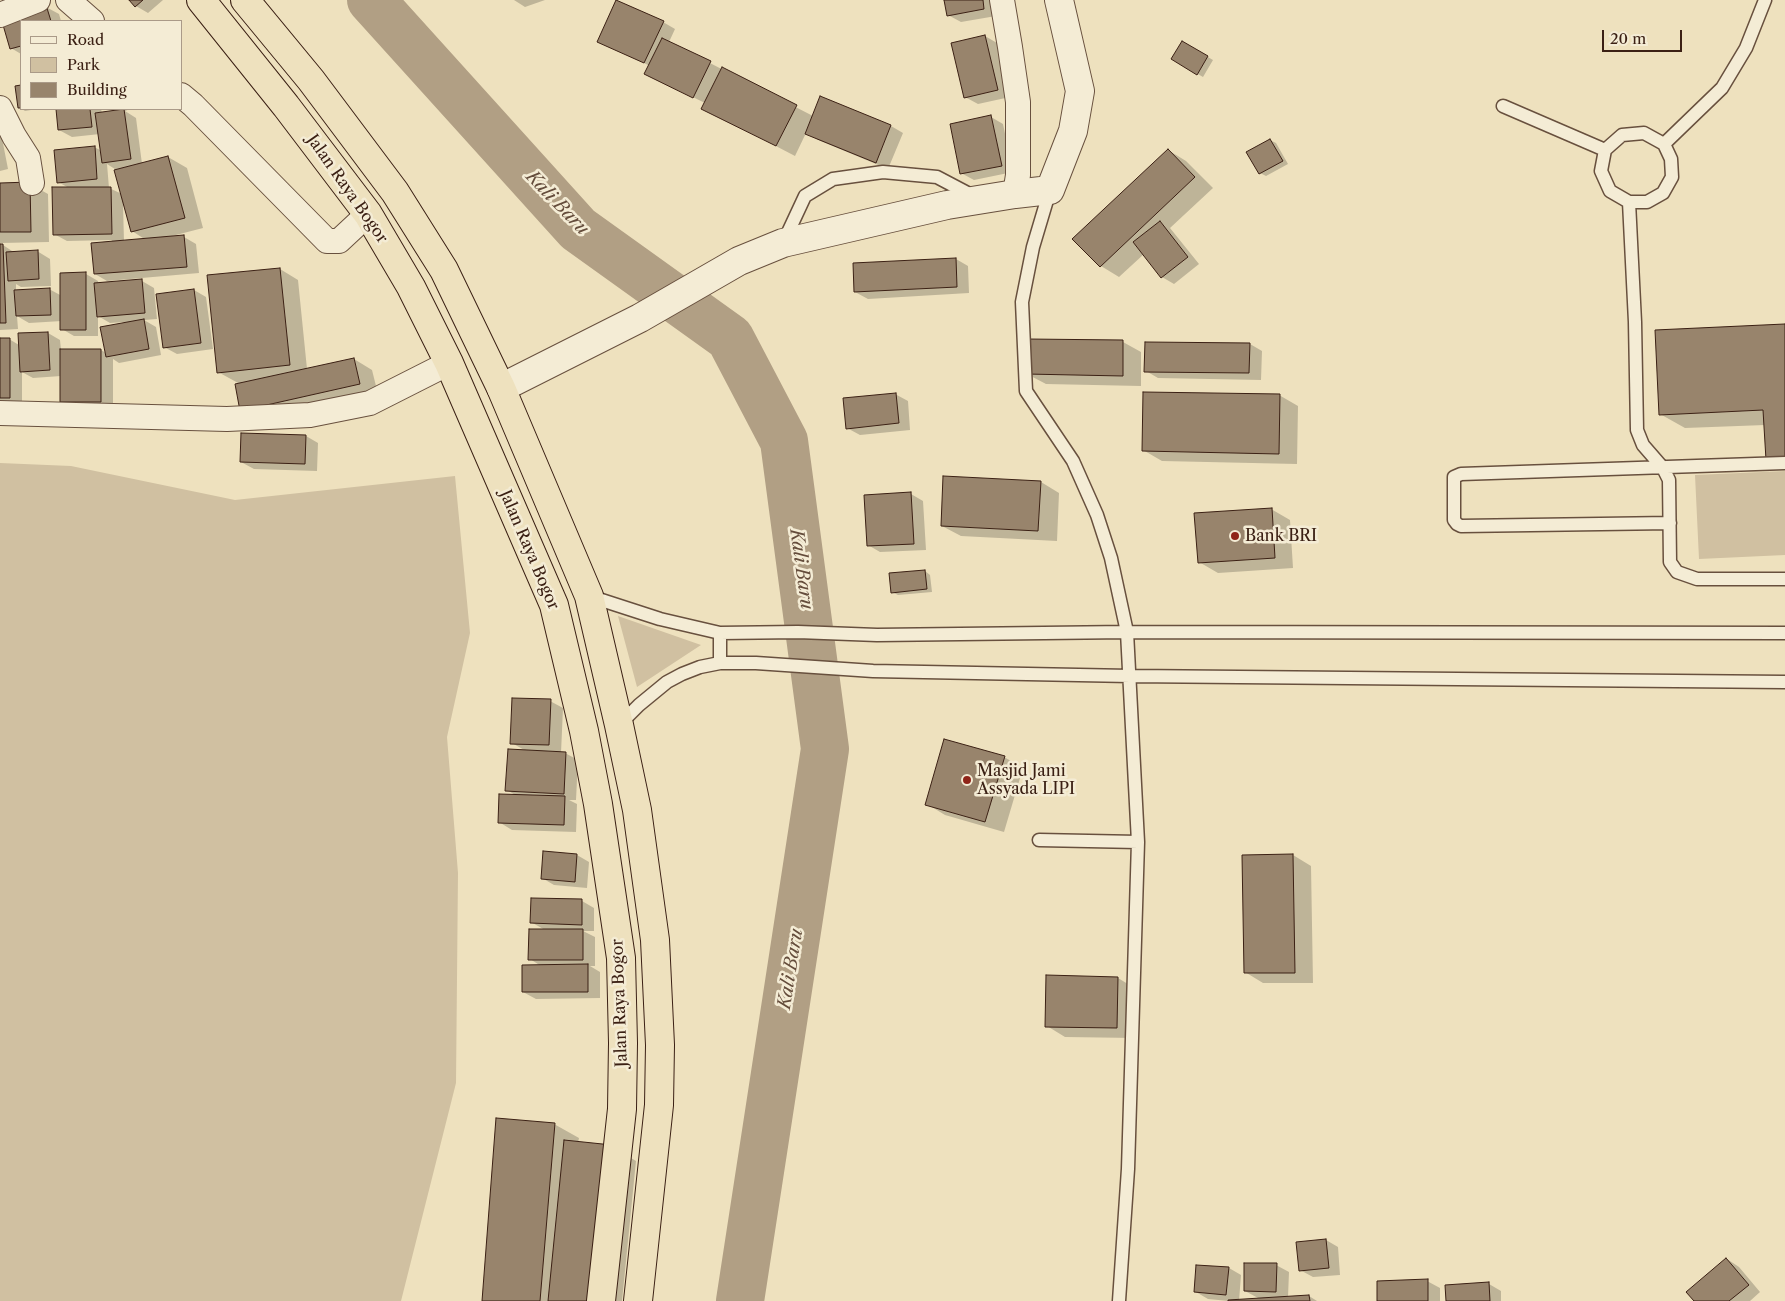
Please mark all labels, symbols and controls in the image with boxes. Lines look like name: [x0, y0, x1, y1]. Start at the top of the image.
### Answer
legend: [20, 20, 182, 110]
scale bar: [1605, 20, 1685, 52]
text: 20 m: [1610, 29, 1646, 48]
text: Road: [67, 30, 104, 49]
text: Park: [67, 55, 100, 74]
text: Building: [67, 80, 127, 99]
street label: Jalan Raya Bogor: [302, 131, 392, 247]
water label: Kali Baru: [521, 166, 593, 240]
street label: Jalan Raya Bogor: [495, 487, 563, 613]
place label: Bank BRI: [1245, 526, 1317, 546]
water label: Kali Baru: [785, 527, 817, 611]
marker: Bank BRI: [1229, 530, 1241, 542]
place label: Masjid Jami Assyada LIPI: [977, 761, 1075, 799]
marker: Masjid Jami Assyada LIPI: [961, 774, 973, 786]
water label: Kali Baru: [774, 927, 808, 1011]
street label: Jalan Raya Bogor: [608, 939, 632, 1067]

